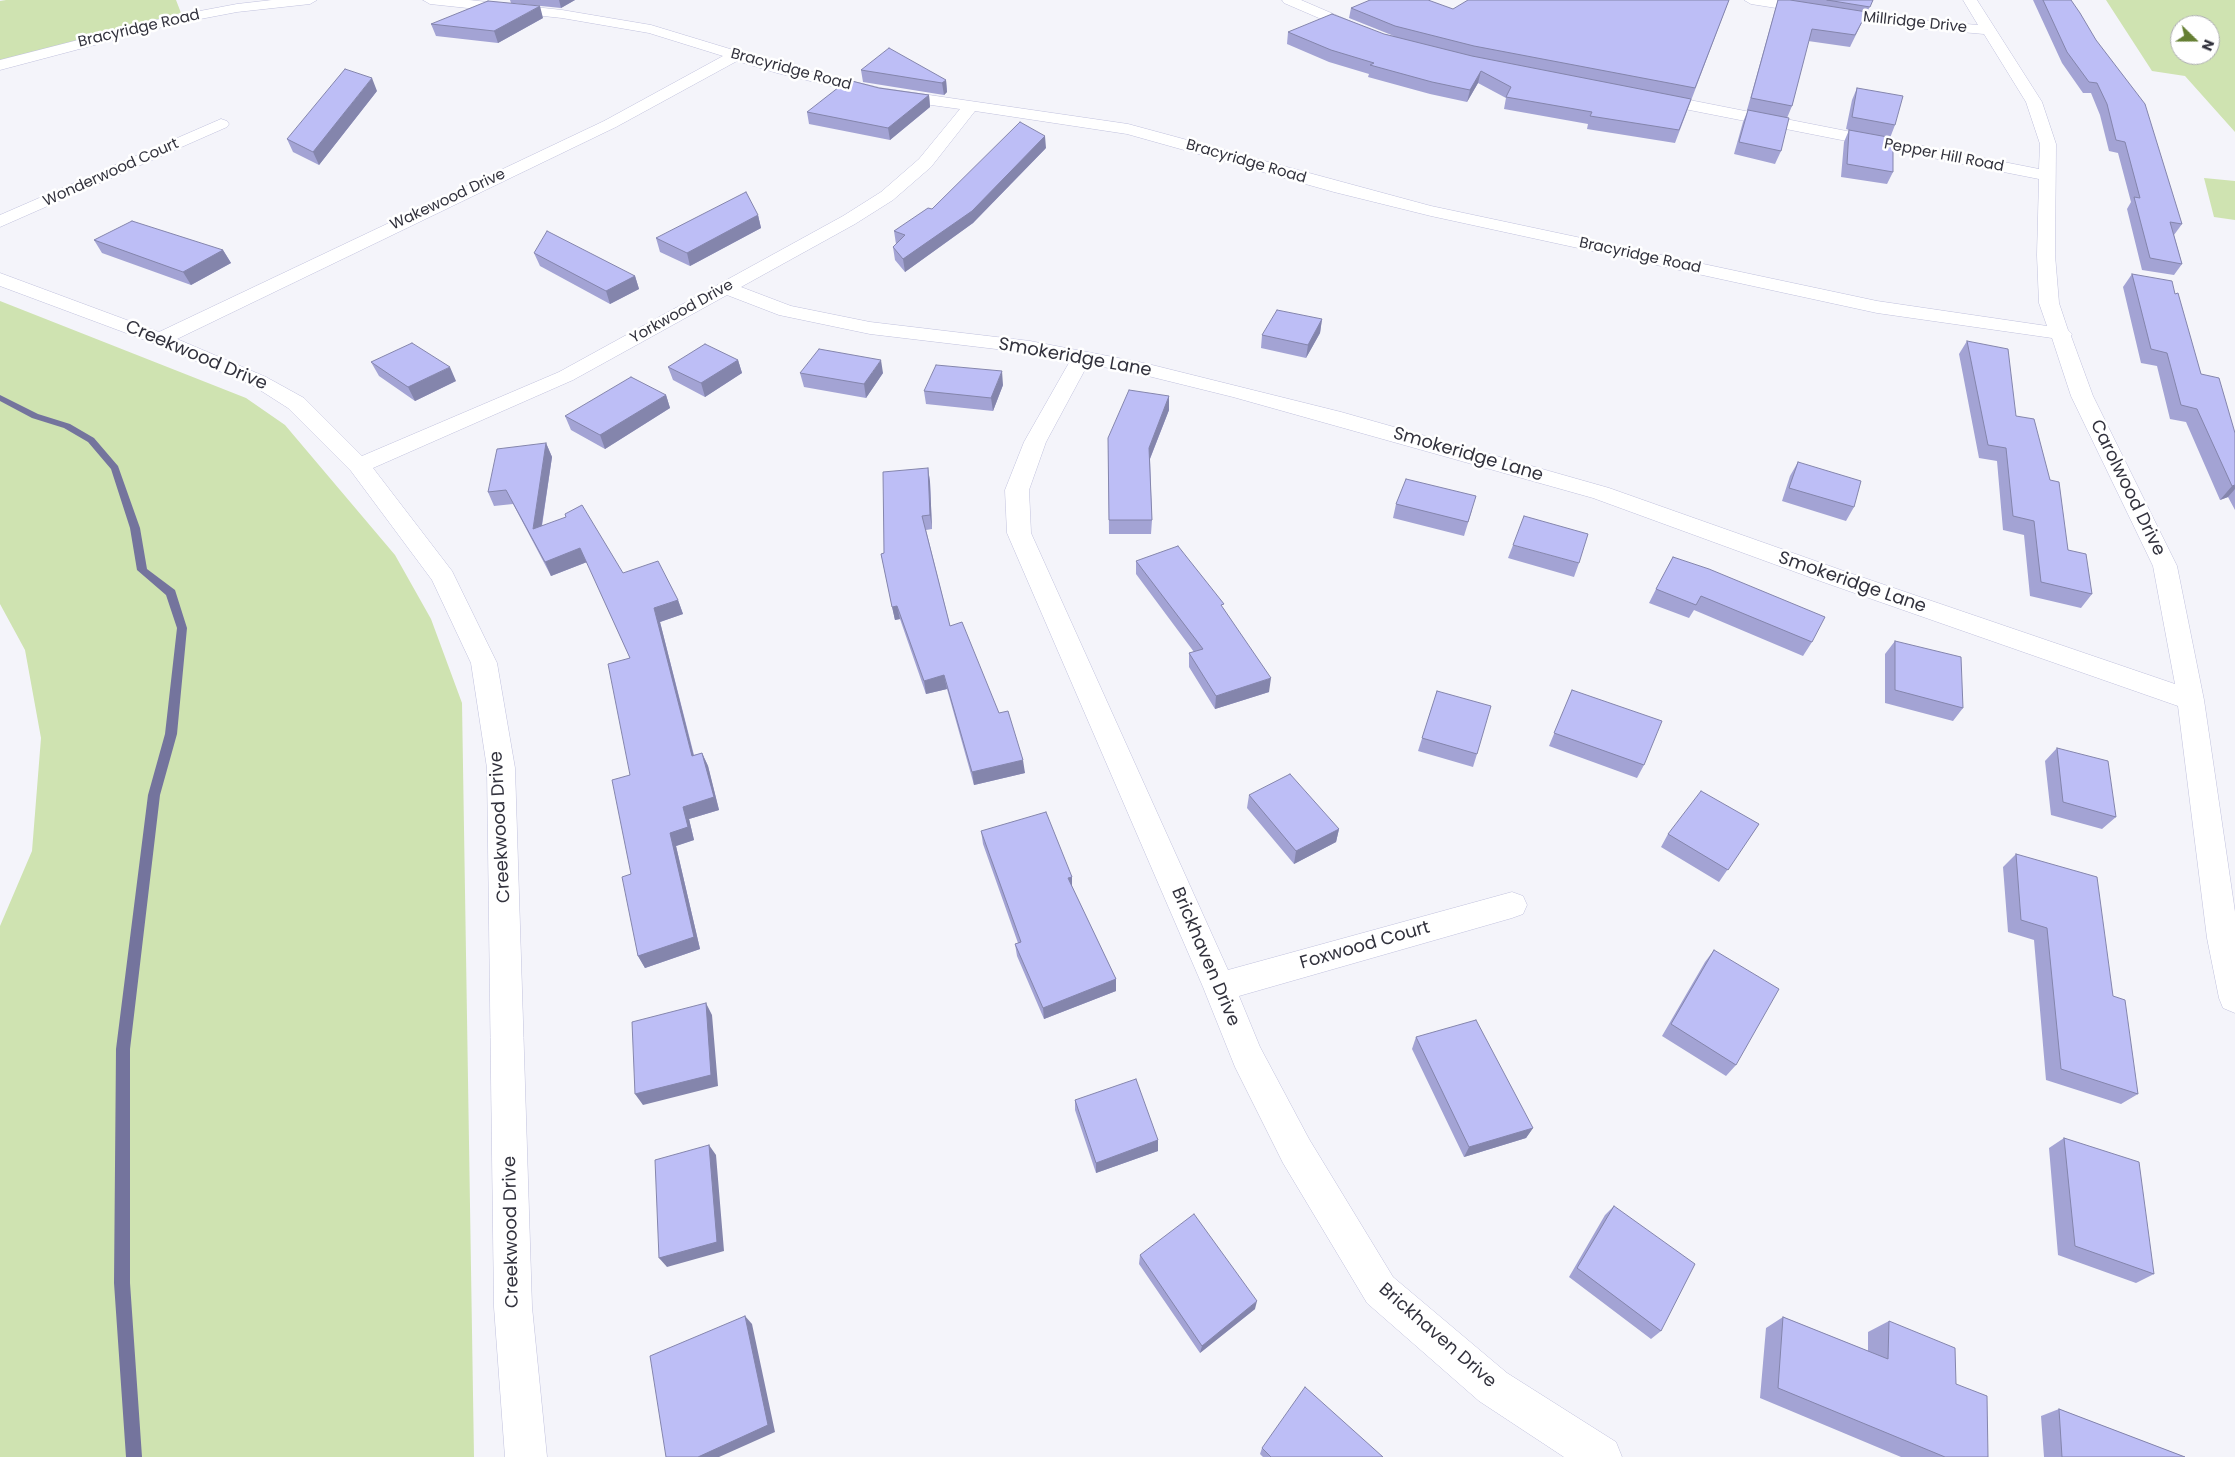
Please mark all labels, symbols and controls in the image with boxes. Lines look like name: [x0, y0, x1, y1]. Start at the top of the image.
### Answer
street label: Bracyridge Road: [76, 6, 202, 52]
street label: Millridge Drive: [1862, 9, 1968, 37]
north arrow: [2170, 15, 2220, 65]
text: N: [2197, 37, 2219, 54]
street label: Bracyridge Road: [729, 45, 853, 95]
street label: Wonderwood Court: [40, 135, 182, 211]
street label: Bracyridge Road: [1184, 136, 1308, 188]
street label: Pepper Hill Road: [1883, 136, 2005, 176]
street label: Wakewood Drive: [388, 165, 508, 235]
street label: Bracyridge Road: [1577, 234, 1703, 278]
street label: Yorkwood Drive: [627, 276, 737, 348]
street label: Creekwood Drive: [122, 316, 270, 396]
street label: Smokeridge Lane: [997, 334, 1153, 382]
street label: Carolwood Drive: [2085, 416, 2169, 560]
street label: Smokeridge Lane: [1390, 423, 1546, 487]
street label: Smokeridge Lane: [1775, 548, 1929, 618]
street label: Creekwood Drive: [486, 750, 516, 904]
street label: Brickhaven Drive: [1166, 884, 1244, 1030]
street label: Foxwood Court: [1298, 917, 1432, 975]
street label: Creekwood Drive: [500, 1156, 524, 1308]
street label: Brickhaven Drive: [1374, 1279, 1500, 1393]

